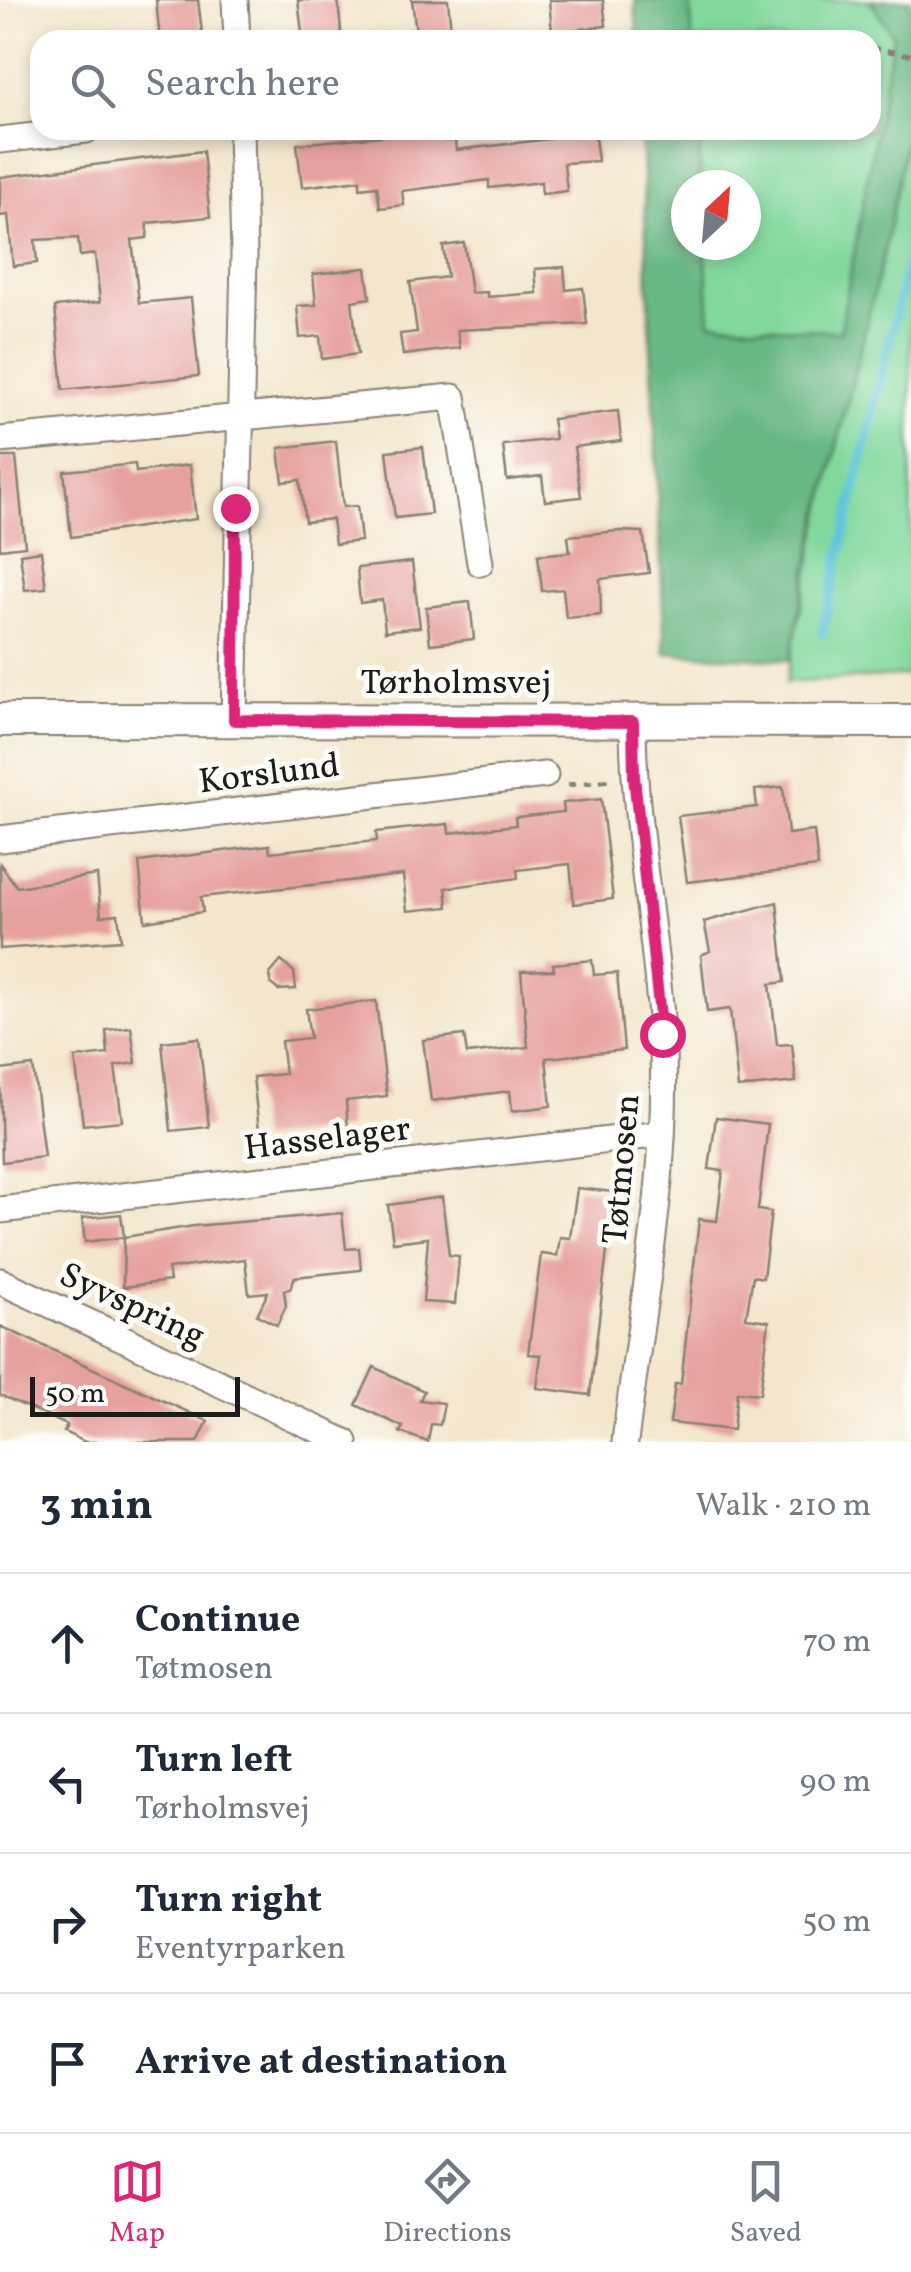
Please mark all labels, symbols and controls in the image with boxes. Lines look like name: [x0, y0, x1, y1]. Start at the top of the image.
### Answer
search box: [30, 30, 881, 140]
icon: search: [65, 58, 120, 113]
text: Search here: [145, 59, 340, 112]
north arrow: [671, 170, 761, 260]
route end: [213, 486, 259, 532]
street label: Tørholmsvej: [361, 660, 551, 708]
street label: Korslund: [196, 743, 342, 807]
route start: [640, 1012, 686, 1058]
street label: Tøtmosen: [592, 1092, 653, 1247]
street label: Hasselager: [241, 1106, 413, 1174]
street label: Syvspring: [51, 1252, 212, 1361]
scale bar: [30, 1372, 240, 1416]
text: 50 m: [45, 1375, 105, 1414]
text: 3 min: [40, 1478, 153, 1537]
text: Walk · 210 m: [696, 1485, 871, 1529]
text: Continue: [135, 1595, 300, 1648]
icon: ahead: [40, 1616, 95, 1671]
text: 70 m: [803, 1621, 871, 1665]
text: Tøtmosen: [135, 1648, 273, 1692]
text: Turn left: [135, 1735, 292, 1788]
icon: left: [40, 1756, 95, 1811]
text: 90 m: [800, 1761, 871, 1805]
text: Tørholmsvej: [135, 1788, 309, 1832]
text: Turn right: [135, 1875, 322, 1928]
icon: right: [40, 1896, 95, 1951]
text: 50 m: [802, 1901, 871, 1945]
text: Eventyrparken: [135, 1928, 346, 1972]
icon: arrive: [40, 2036, 95, 2091]
text: Arrive at destination: [135, 2037, 508, 2090]
tab: Map: [109, 2154, 165, 2253]
tab: Directions: [383, 2154, 512, 2253]
tab: Saved: [730, 2154, 802, 2253]

